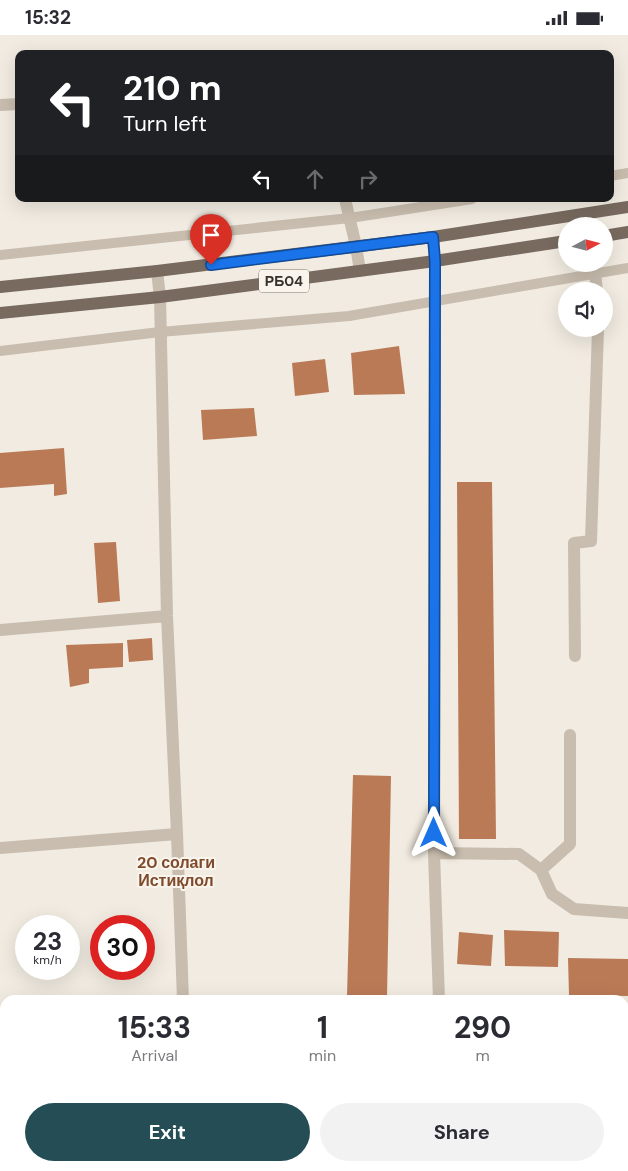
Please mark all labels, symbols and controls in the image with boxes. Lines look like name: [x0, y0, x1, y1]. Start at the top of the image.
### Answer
text: 15:32: [25, 5, 71, 30]
text: 210 m: [123, 65, 222, 111]
icon: left: [40, 70, 105, 135]
text: Turn left: [123, 109, 207, 138]
icon: left: [248, 165, 276, 193]
icon: ahead: [301, 165, 329, 193]
icon: right: [354, 165, 382, 193]
pin: [190, 214, 232, 265]
north arrow: [558, 217, 612, 273]
map controls: [558, 217, 613, 337]
icon: arrive: [197, 221, 225, 249]
road number: РБ04: [259, 270, 309, 293]
button: sound: [558, 282, 613, 337]
position arrow: [407, 806, 459, 858]
district label: 20 солаги Истиқлол: [137, 852, 215, 891]
speed limit sign: 30: [90, 915, 155, 980]
text: 23: [33, 925, 62, 958]
text: km/h: [33, 952, 62, 968]
text: 15:33: [118, 1008, 191, 1047]
text: 1: [317, 1008, 328, 1047]
text: 290: [454, 1008, 511, 1047]
text: Arrival: [131, 1045, 178, 1066]
text: min: [309, 1045, 336, 1066]
text: m: [475, 1045, 490, 1066]
button: Exit: [25, 1103, 310, 1161]
button: Share: [320, 1103, 604, 1161]

